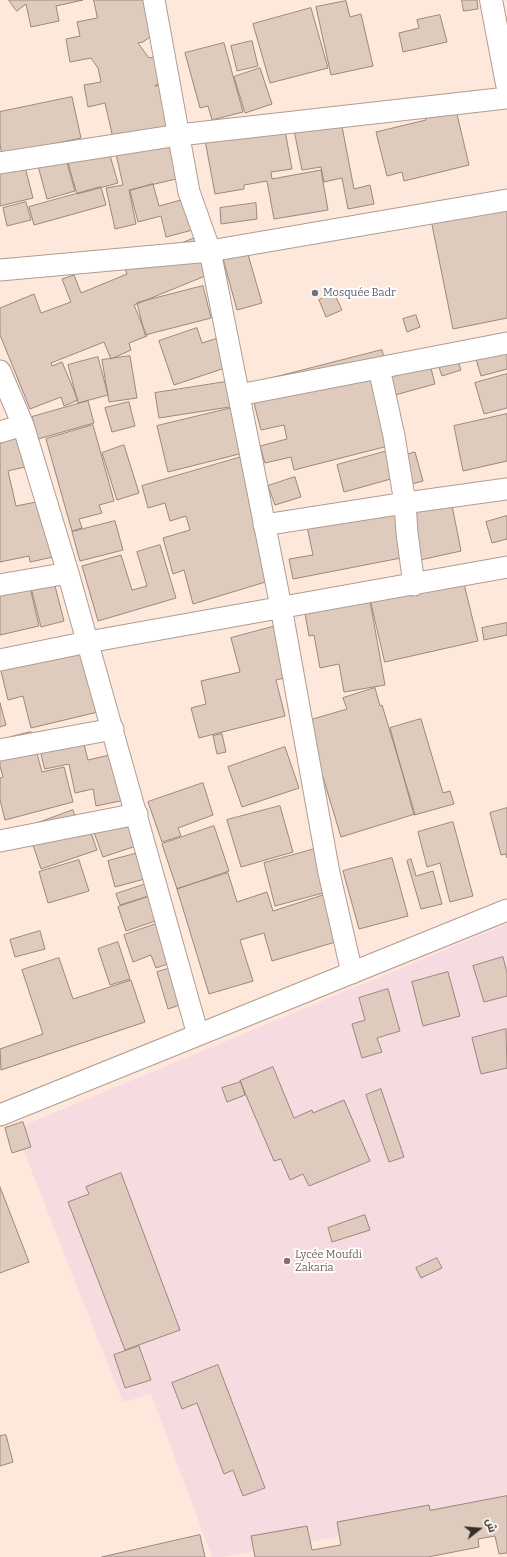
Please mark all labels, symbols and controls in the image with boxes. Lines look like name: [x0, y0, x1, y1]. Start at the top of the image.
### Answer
place label: Mosquée Badr: [323, 286, 396, 300]
marker: Mosquée Badr: [310, 288, 320, 298]
place label: Lycée Moufdi Zakaria: [295, 1248, 362, 1274]
marker: Lycée Moufdi Zakaria: [282, 1256, 292, 1266]
north arrow: [459, 1509, 499, 1549]
text: ش: [483, 1517, 499, 1534]

